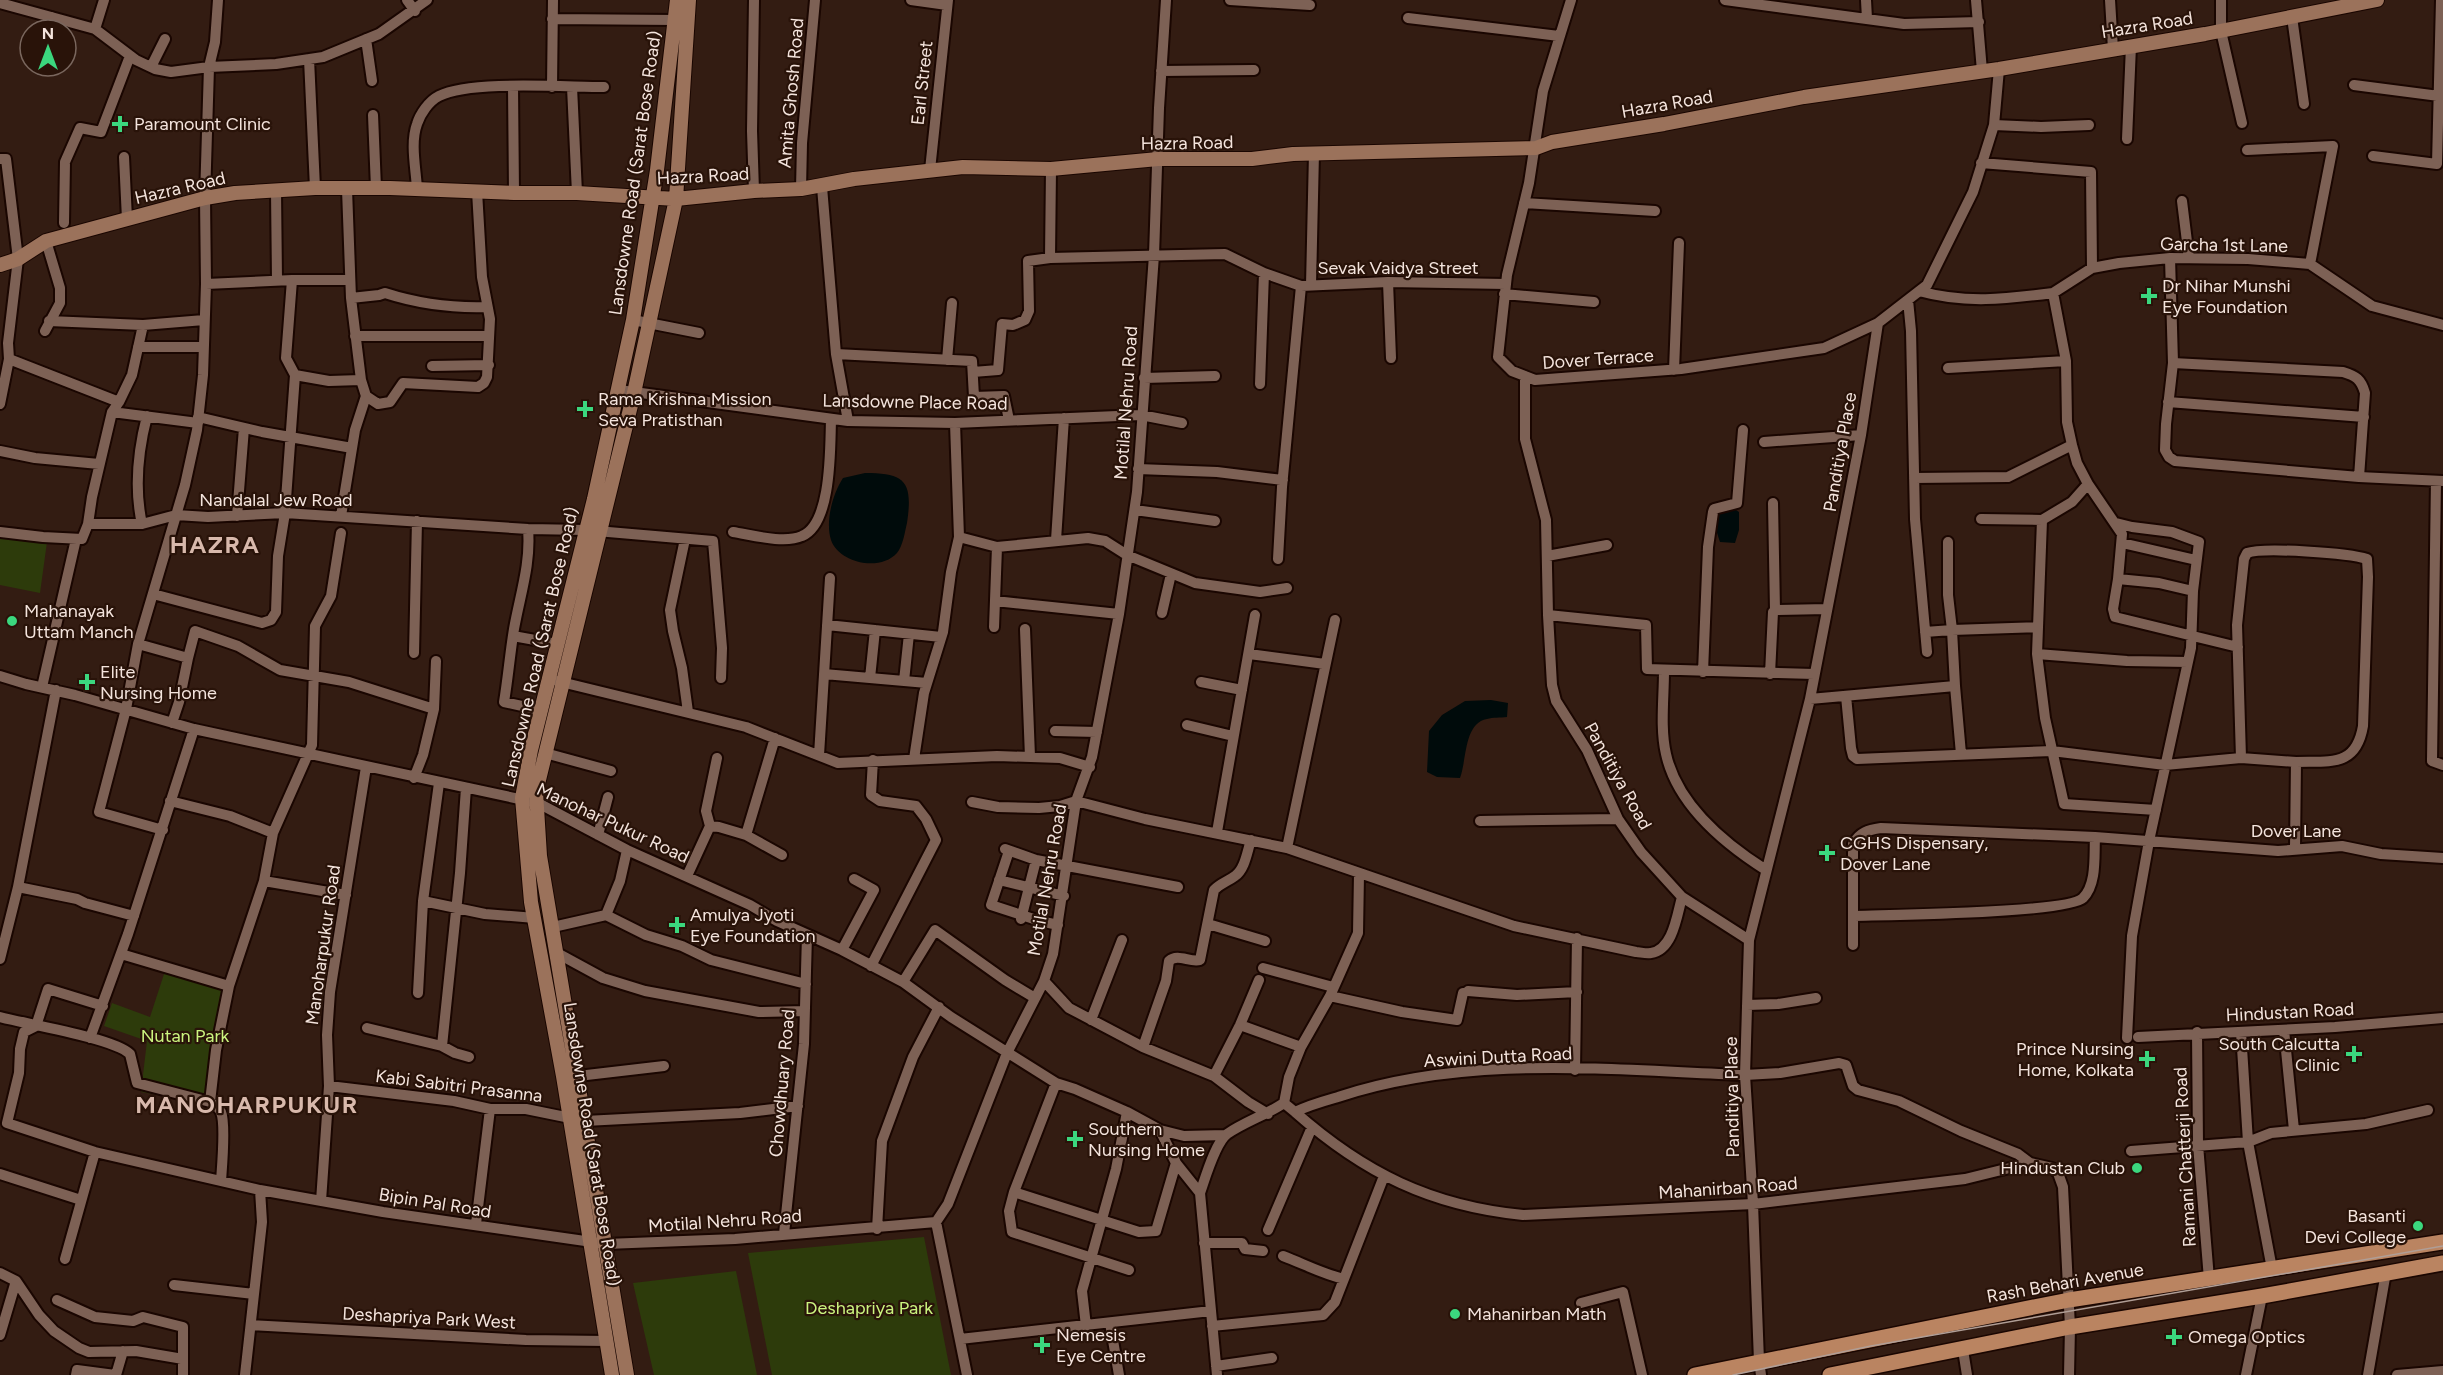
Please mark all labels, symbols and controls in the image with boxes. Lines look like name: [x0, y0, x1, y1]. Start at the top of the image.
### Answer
street label: Hazra Road: [2100, 7, 2194, 43]
street label: Amita Ghosh Road: [773, 17, 809, 169]
north arrow: [18, 18, 78, 78]
text: N: [42, 24, 54, 43]
street label: Lansdowne Road (Sarat Bose Road): [604, 29, 666, 317]
street label: Earl Street: [907, 40, 937, 126]
street label: Hazra Road: [1619, 85, 1715, 123]
place label: Paramount Clinic: [134, 113, 271, 135]
marker: Paramount Clinic: [111, 115, 129, 133]
street label: Hazra Road: [1140, 131, 1234, 155]
street label: Hazra Road: [656, 163, 750, 189]
street label: Hazra Road: [132, 167, 228, 209]
street label: Garcha 1st Lane: [2160, 233, 2288, 257]
street label: Sevak Vaidya Street: [1317, 257, 1479, 279]
place label: Dr Nihar Munshi Eye Foundation: [2162, 275, 2291, 318]
marker: Dr Nihar Munshi Eye Foundation: [2140, 287, 2158, 305]
street label: Motilal Nehru Road: [1110, 325, 1142, 481]
street label: Dover Terrace: [1542, 344, 1655, 374]
place label: Rama Krishna Mission Seva Pratisthan: [598, 388, 772, 431]
street label: Lansdowne Place Road: [822, 389, 1008, 415]
street label: Panditiya Place: [1819, 390, 1861, 514]
marker: Rama Krishna Mission Seva Pratisthan: [576, 400, 594, 418]
street label: Nandalal Jew Road: [199, 489, 353, 511]
street label: Lansdowne Road (Sarat Bose Road): [497, 505, 583, 789]
district label: HAZRA: [170, 530, 260, 559]
place label: Mahanayak Uttam Manch: [24, 600, 133, 643]
marker: Mahanayak Uttam Manch: [5, 614, 19, 628]
place label: Elite Nursing Home: [100, 661, 217, 704]
marker: Elite Nursing Home: [78, 673, 96, 691]
street label: Panditiya Road: [1579, 718, 1657, 834]
street label: Manohar Pukur Road: [533, 778, 693, 868]
street label: Motilal Nehru Road: [1023, 802, 1071, 958]
street label: Dover Lane: [2251, 820, 2341, 842]
place label: CGHS Dispensary, Dover Lane: [1840, 832, 1988, 875]
marker: CGHS Dispensary, Dover Lane: [1818, 844, 1836, 862]
street label: Manoharpukur Road: [301, 863, 345, 1027]
place label: Amulya Jyoti Eye Foundation: [690, 904, 816, 947]
marker: Amulya Jyoti Eye Foundation: [668, 916, 686, 934]
street label: Hindustan Road: [2225, 998, 2355, 1026]
street label: Lansdowne Road (Sarat Bose Road): [559, 1001, 625, 1287]
street label: Chowdhuary Road: [765, 1008, 799, 1158]
park label: Nutan Park: [141, 1025, 230, 1047]
place label: South Calcutta Clinic: [2219, 1033, 2340, 1076]
street label: Panditiya Place: [1720, 1036, 1744, 1158]
place label: Prince Nursing Home, Kolkata: [2016, 1038, 2134, 1081]
street label: Aswini Dutta Road: [1423, 1042, 1573, 1072]
marker: South Calcutta Clinic: [2345, 1045, 2363, 1063]
marker: Prince Nursing Home, Kolkata: [2138, 1050, 2156, 1068]
street label: Kabi Sabitri Prasanna: [374, 1065, 544, 1107]
street label: Ramani Chatterji Road: [2169, 1066, 2201, 1248]
district label: MANOHARPUKUR: [135, 1090, 359, 1119]
place label: Southern Nursing Home: [1088, 1118, 1205, 1161]
marker: Southern Nursing Home: [1066, 1130, 1084, 1148]
place label: Hindustan Club: [2000, 1157, 2125, 1179]
marker: Hindustan Club: [2130, 1161, 2144, 1175]
street label: Mahanirban Road: [1658, 1172, 1798, 1204]
street label: Bipin Pal Road: [377, 1183, 493, 1223]
street label: Motilal Nehru Road: [647, 1205, 803, 1237]
place label: Basanti Devi College: [2304, 1205, 2406, 1248]
marker: Basanti Devi College: [2411, 1219, 2425, 1233]
street label: Rash Behari Avenue: [1985, 1258, 2145, 1308]
park label: Deshapriya Park: [805, 1297, 933, 1319]
street label: Deshapriya Park West: [342, 1302, 517, 1334]
place label: Mahanirban Math: [1467, 1303, 1606, 1325]
marker: Mahanirban Math: [1448, 1307, 1462, 1321]
place label: Nemesis Eye Centre: [1056, 1324, 1146, 1367]
place label: Omega Optics: [2188, 1326, 2305, 1348]
marker: Omega Optics: [2165, 1328, 2183, 1346]
marker: Nemesis Eye Centre: [1033, 1336, 1051, 1354]

